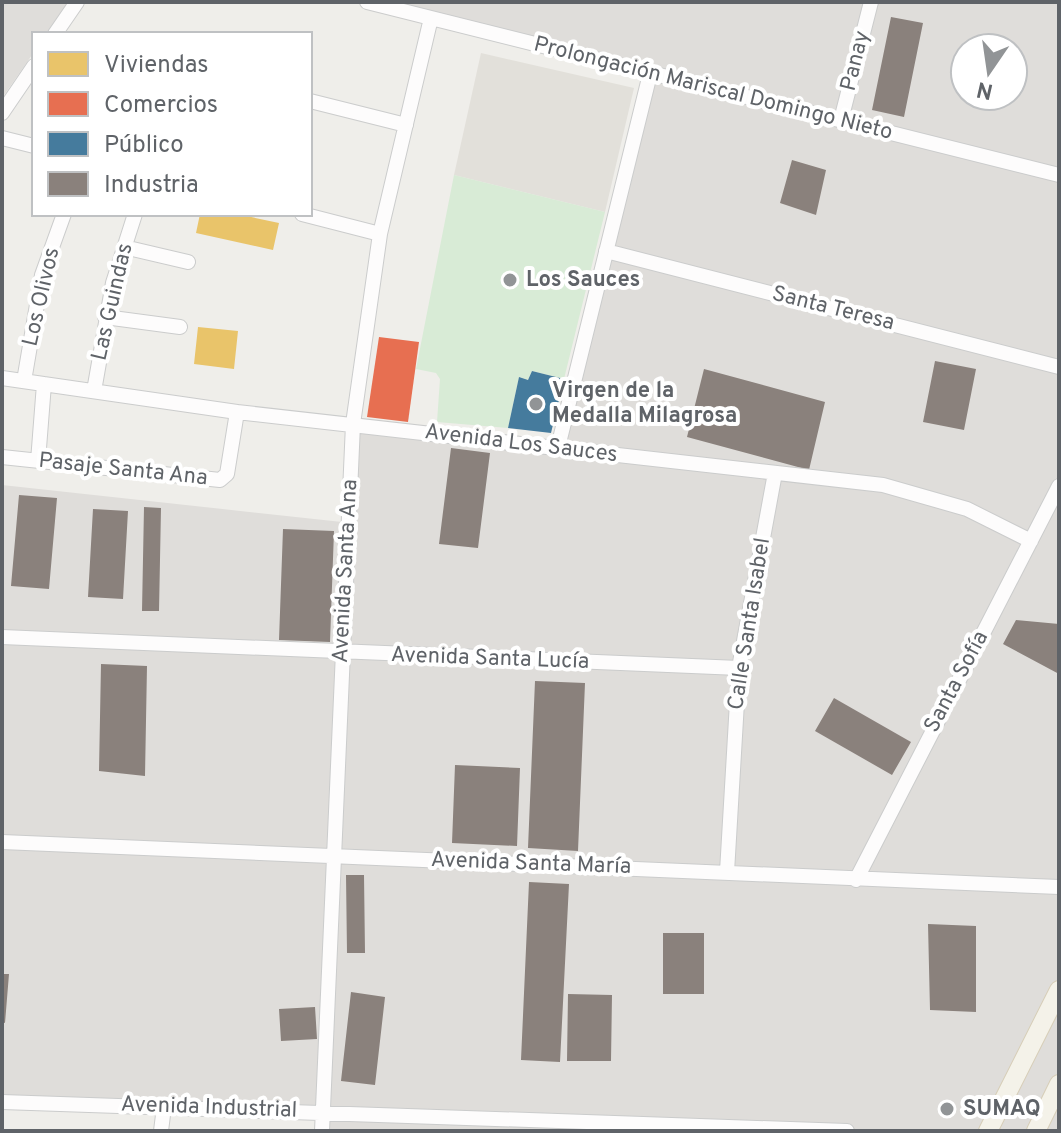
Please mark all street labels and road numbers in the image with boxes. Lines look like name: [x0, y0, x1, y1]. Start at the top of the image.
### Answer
street label: Panay: [836, 28, 876, 94]
street label: Prolongación Mariscal Domingo Nieto: [531, 31, 895, 147]
street label: Las Guindas: [86, 241, 140, 363]
street label: Los Olivos: [18, 245, 66, 349]
street label: Santa Teresa: [769, 281, 897, 337]
street label: Avenida Los Sauces: [423, 419, 619, 469]
street label: Pasaje Santa Ana: [37, 448, 209, 492]
street label: Avenida Santa Ana: [328, 478, 364, 664]
street label: Calle Santa Isabel: [723, 536, 777, 712]
street label: Santa Sofía: [919, 627, 995, 737]
street label: Avenida Santa Lucía: [390, 642, 590, 676]
street label: Avenida Santa María: [430, 847, 632, 881]
street label: Avenida Industrial: [120, 1091, 298, 1125]

